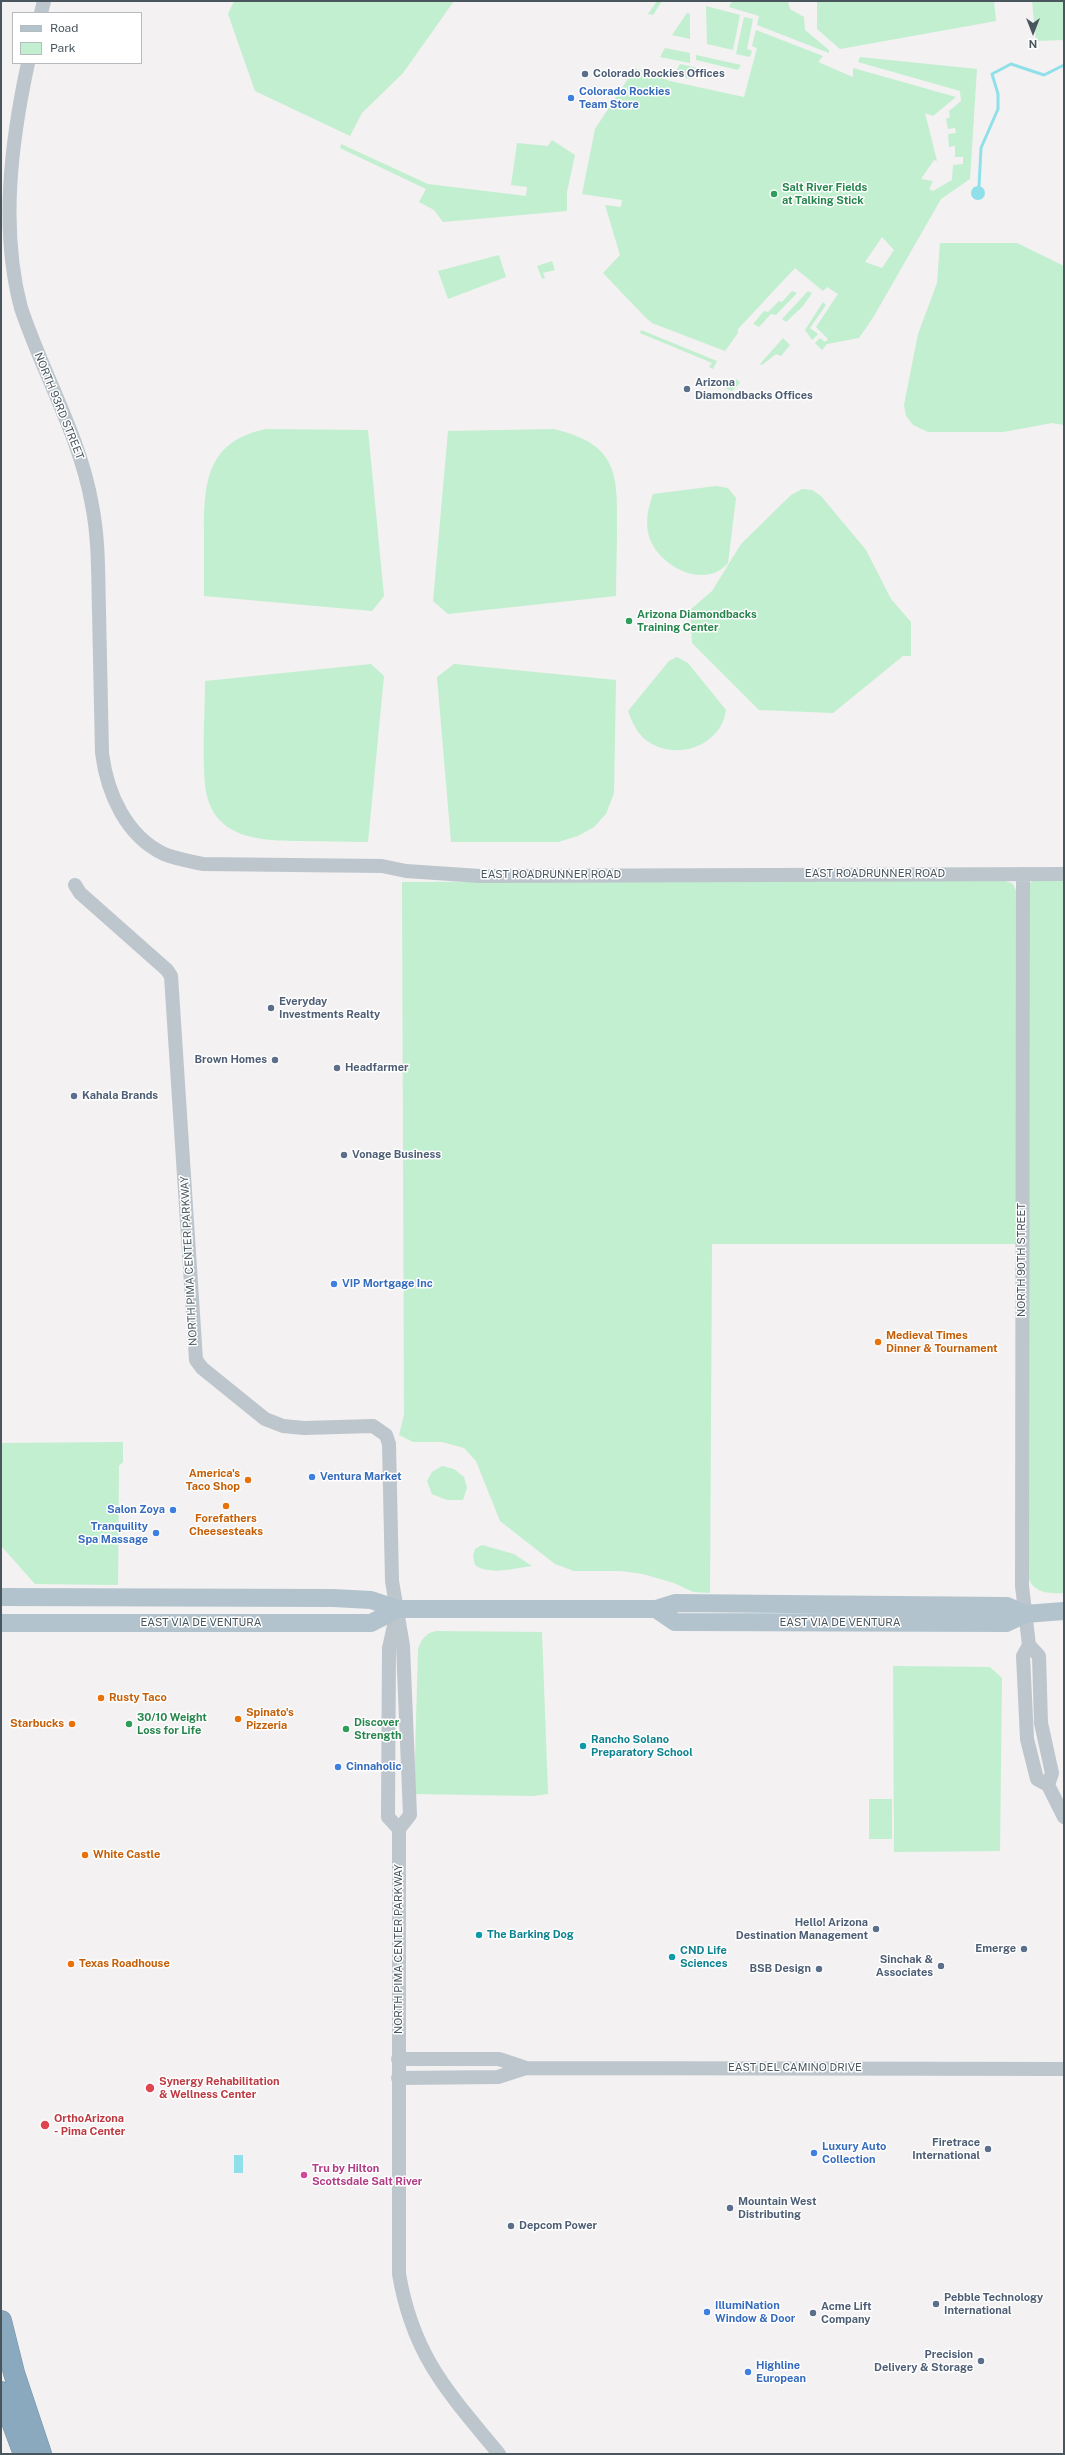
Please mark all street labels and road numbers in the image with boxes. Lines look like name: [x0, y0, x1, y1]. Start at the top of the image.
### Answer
street label: NORTH 93RD STREET: [31, 350, 87, 462]
street label: EAST ROADRUNNER ROAD: [805, 867, 945, 881]
street label: EAST ROADRUNNER ROAD: [481, 868, 621, 882]
street label: NORTH PIMA CENTER PARKWAY: [178, 1176, 200, 1346]
street label: NORTH 90TH STREET: [1015, 1203, 1029, 1317]
street label: EAST VIA DE VENTURA: [140, 1616, 262, 1630]
street label: EAST VIA DE VENTURA: [779, 1616, 901, 1630]
street label: NORTH PIMA CENTER PARKWAY: [392, 1864, 406, 2034]
street label: EAST DEL CAMINO DRIVE: [728, 2061, 862, 2075]

